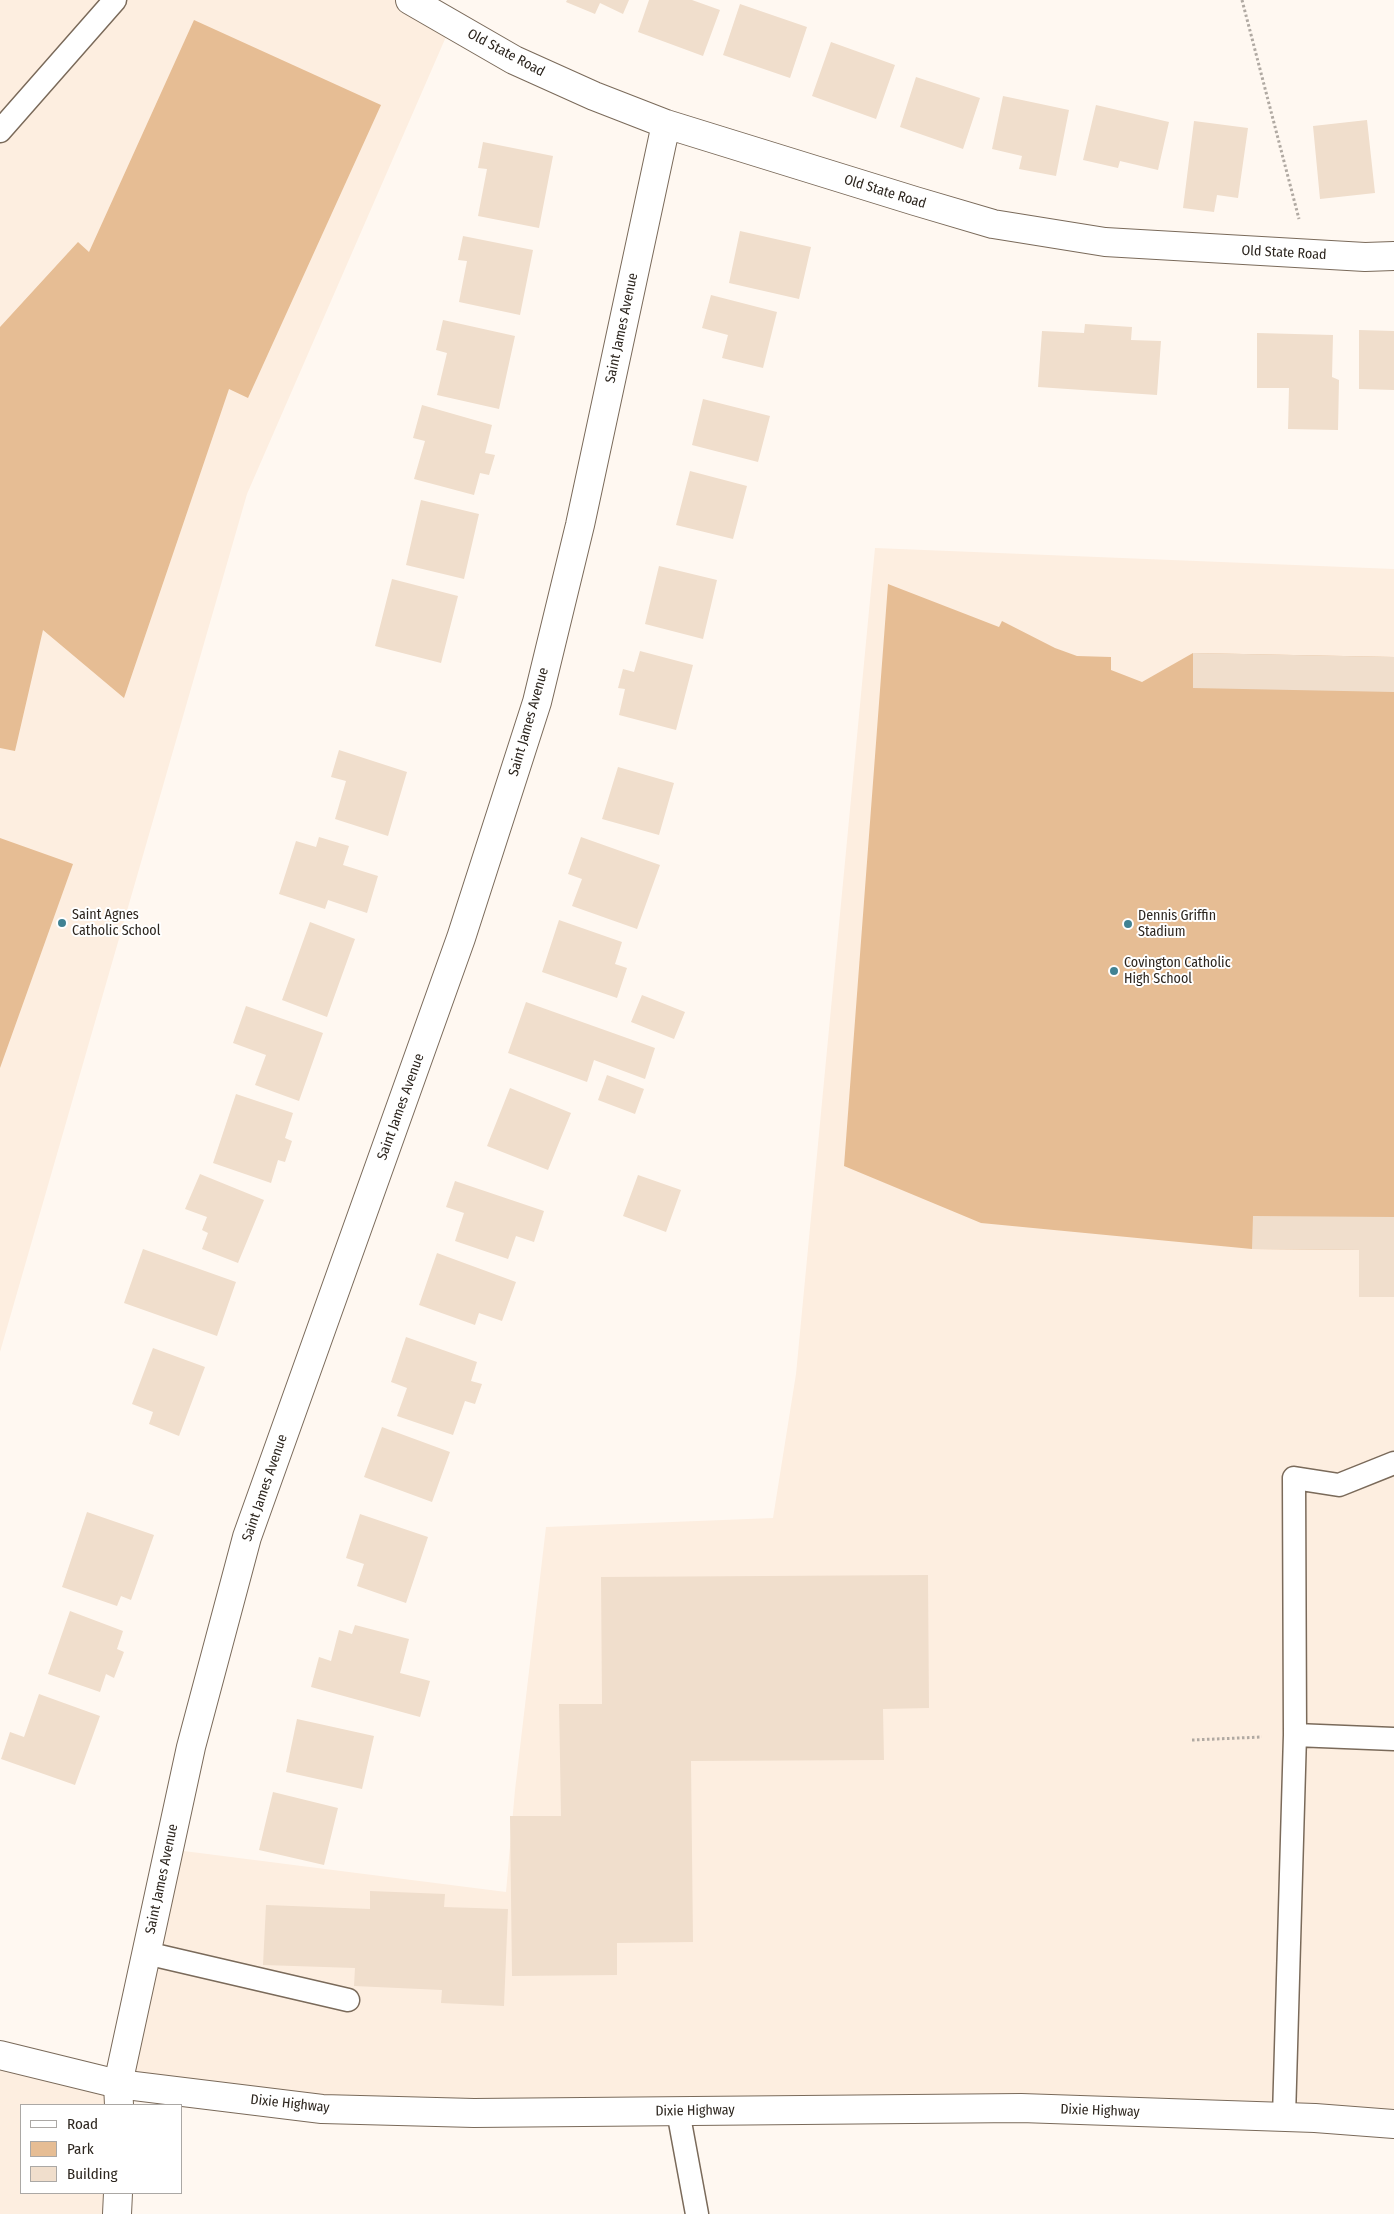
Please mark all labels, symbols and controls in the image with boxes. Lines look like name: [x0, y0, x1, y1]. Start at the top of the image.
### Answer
street label: Old State Road: [464, 26, 548, 80]
street label: Old State Road: [842, 172, 928, 212]
street label: Old State Road: [1241, 242, 1327, 264]
street label: Saint James Avenue: [602, 271, 642, 385]
street label: Saint James Avenue: [505, 666, 553, 778]
place label: Saint Agnes Catholic School: [72, 907, 160, 940]
place label: Dennis Griffin Stadium: [1138, 908, 1216, 940]
marker: Saint Agnes Catholic School: [56, 917, 68, 929]
marker: Dennis Griffin Stadium: [1122, 918, 1134, 930]
place label: Covington Catholic High School: [1124, 955, 1231, 988]
marker: Covington Catholic High School: [1108, 965, 1120, 977]
street label: Saint James Avenue: [374, 1051, 428, 1163]
street label: Saint James Avenue: [239, 1432, 291, 1544]
street label: Saint James Avenue: [142, 1822, 182, 1936]
street label: Dixie Highway: [250, 2091, 330, 2117]
street label: Dixie Highway: [1060, 2101, 1140, 2121]
street label: Dixie Highway: [655, 2102, 735, 2120]
legend: [20, 2104, 182, 2194]
text: Road: [67, 2115, 98, 2133]
text: Park: [67, 2140, 94, 2158]
text: Building: [67, 2165, 118, 2183]

